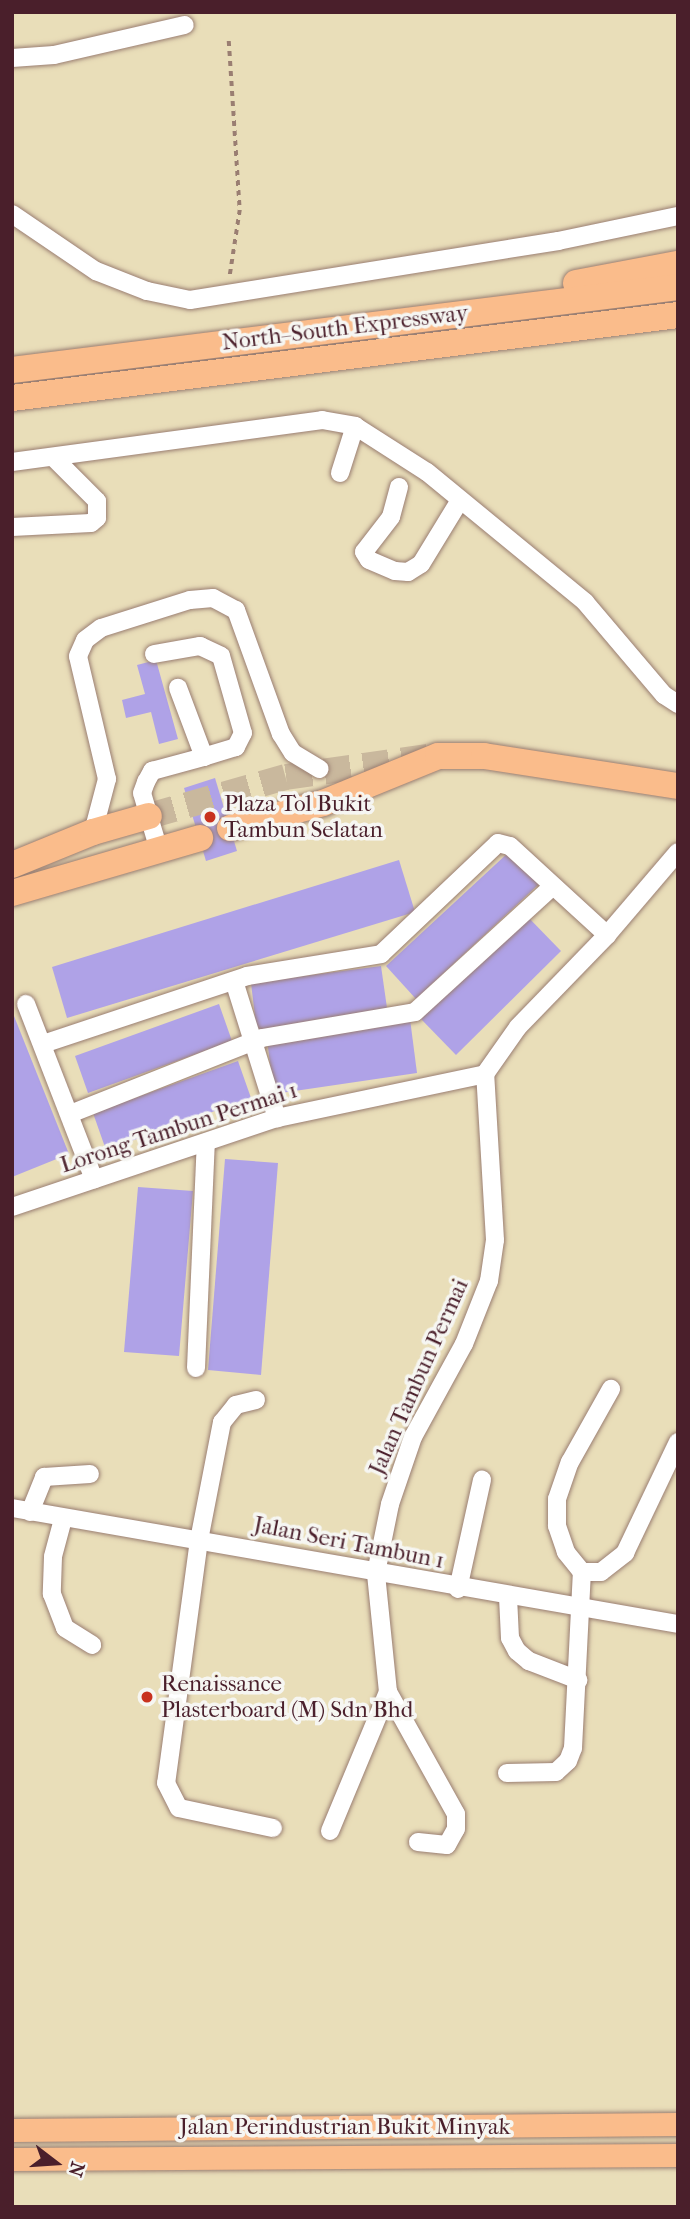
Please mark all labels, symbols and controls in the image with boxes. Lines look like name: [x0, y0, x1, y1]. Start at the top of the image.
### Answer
street label: North–South Expressway: [220, 299, 470, 357]
place label: Plaza Tol Bukit Tambun Selatan: [224, 790, 383, 844]
marker: Plaza Tol Bukit Tambun Selatan: [202, 809, 218, 825]
street label: Lorong Tambun Permai 1: [57, 1077, 301, 1179]
street label: Jalan Tambun Permai: [363, 1275, 475, 1479]
street label: Jalan Seri Tambun 1: [251, 1511, 447, 1575]
place label: Renaissance Plasterboard (M) Sdn Bhd: [161, 1670, 413, 1724]
marker: Renaissance Plasterboard (M) Sdn Bhd: [139, 1689, 155, 1705]
street label: Jalan Perindustrian Bukit Minyak: [180, 2113, 510, 2141]
north arrow: [21, 2128, 91, 2198]
text: N: [63, 2159, 89, 2179]

